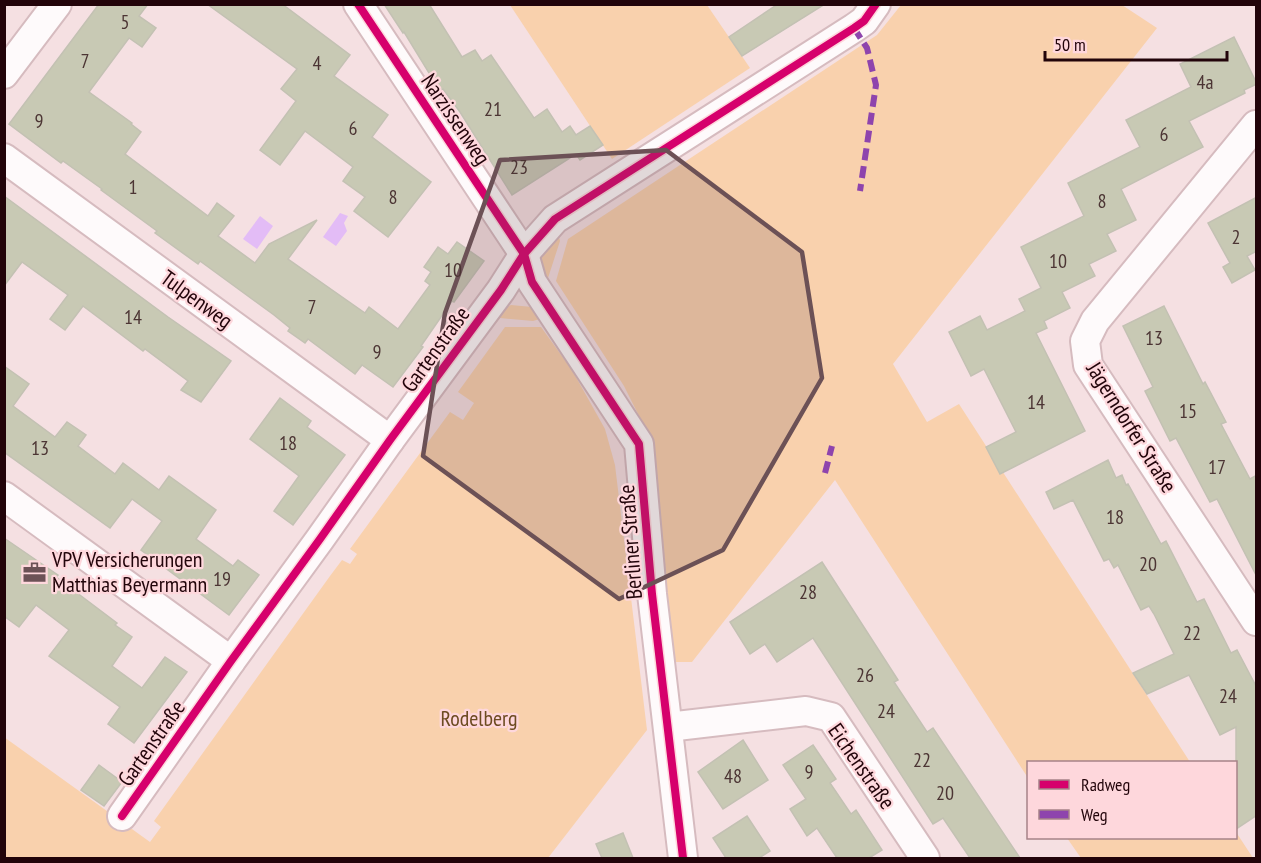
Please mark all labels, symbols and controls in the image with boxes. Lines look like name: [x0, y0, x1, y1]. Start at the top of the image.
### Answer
house number: 5: [121, 9, 130, 35]
scale bar: [1045, 24, 1226, 62]
text: 50 m: [1054, 33, 1086, 56]
house number: 7: [81, 48, 90, 74]
house number: 4: [313, 50, 322, 76]
street label: Narzissenweg: [415, 68, 497, 170]
house number: 4a: [1197, 69, 1214, 95]
house number: 21: [484, 96, 502, 122]
house number: 9: [35, 108, 44, 134]
house number: 6: [349, 115, 358, 141]
house number: 6: [1160, 121, 1169, 147]
house number: 23: [510, 154, 528, 180]
house number: 1: [129, 174, 138, 200]
house number: 8: [389, 184, 398, 210]
house number: 8: [1098, 188, 1107, 214]
house number: 2: [1232, 224, 1241, 250]
house number: 10: [1049, 248, 1067, 274]
house number: 10: [444, 257, 462, 283]
street label: Tulpenweg: [156, 264, 238, 334]
house number: 7: [308, 294, 317, 320]
street label: Gartenstraße: [395, 301, 475, 397]
house number: 14: [124, 304, 142, 330]
house number: 13: [1145, 325, 1163, 351]
house number: 9: [373, 339, 382, 365]
street label: Jägerndorfer Straße: [1080, 356, 1183, 498]
house number: 14: [1027, 389, 1045, 415]
house number: 15: [1179, 398, 1197, 424]
house number: 18: [279, 430, 297, 456]
house number: 13: [31, 435, 49, 461]
house number: 17: [1208, 454, 1226, 480]
street label: Berliner Straße: [612, 484, 648, 600]
house number: 18: [1106, 504, 1124, 530]
place label: VPV Versicherungen Matthias Beyermann: [51, 545, 207, 598]
house number: 20: [1139, 551, 1157, 577]
office icon: VPV Versicherungen Matthias Beyermann: [21, 559, 47, 585]
house number: 19: [213, 566, 231, 592]
house number: 28: [799, 579, 817, 605]
house number: 22: [1183, 620, 1201, 646]
house number: 26: [856, 662, 874, 688]
house number: 24: [1219, 683, 1237, 709]
street label: Gartenstraße: [111, 694, 191, 792]
house number: 24: [877, 698, 895, 724]
park label: Rodelberg: [440, 704, 518, 732]
street label: Eichenstraße: [822, 718, 902, 814]
house number: 22: [913, 747, 931, 773]
house number: 9: [805, 759, 814, 785]
legend: [1027, 761, 1237, 839]
house number: 48: [724, 763, 742, 789]
text: Radweg: [1081, 773, 1130, 796]
house number: 20: [936, 780, 954, 806]
text: Weg: [1081, 803, 1108, 826]

